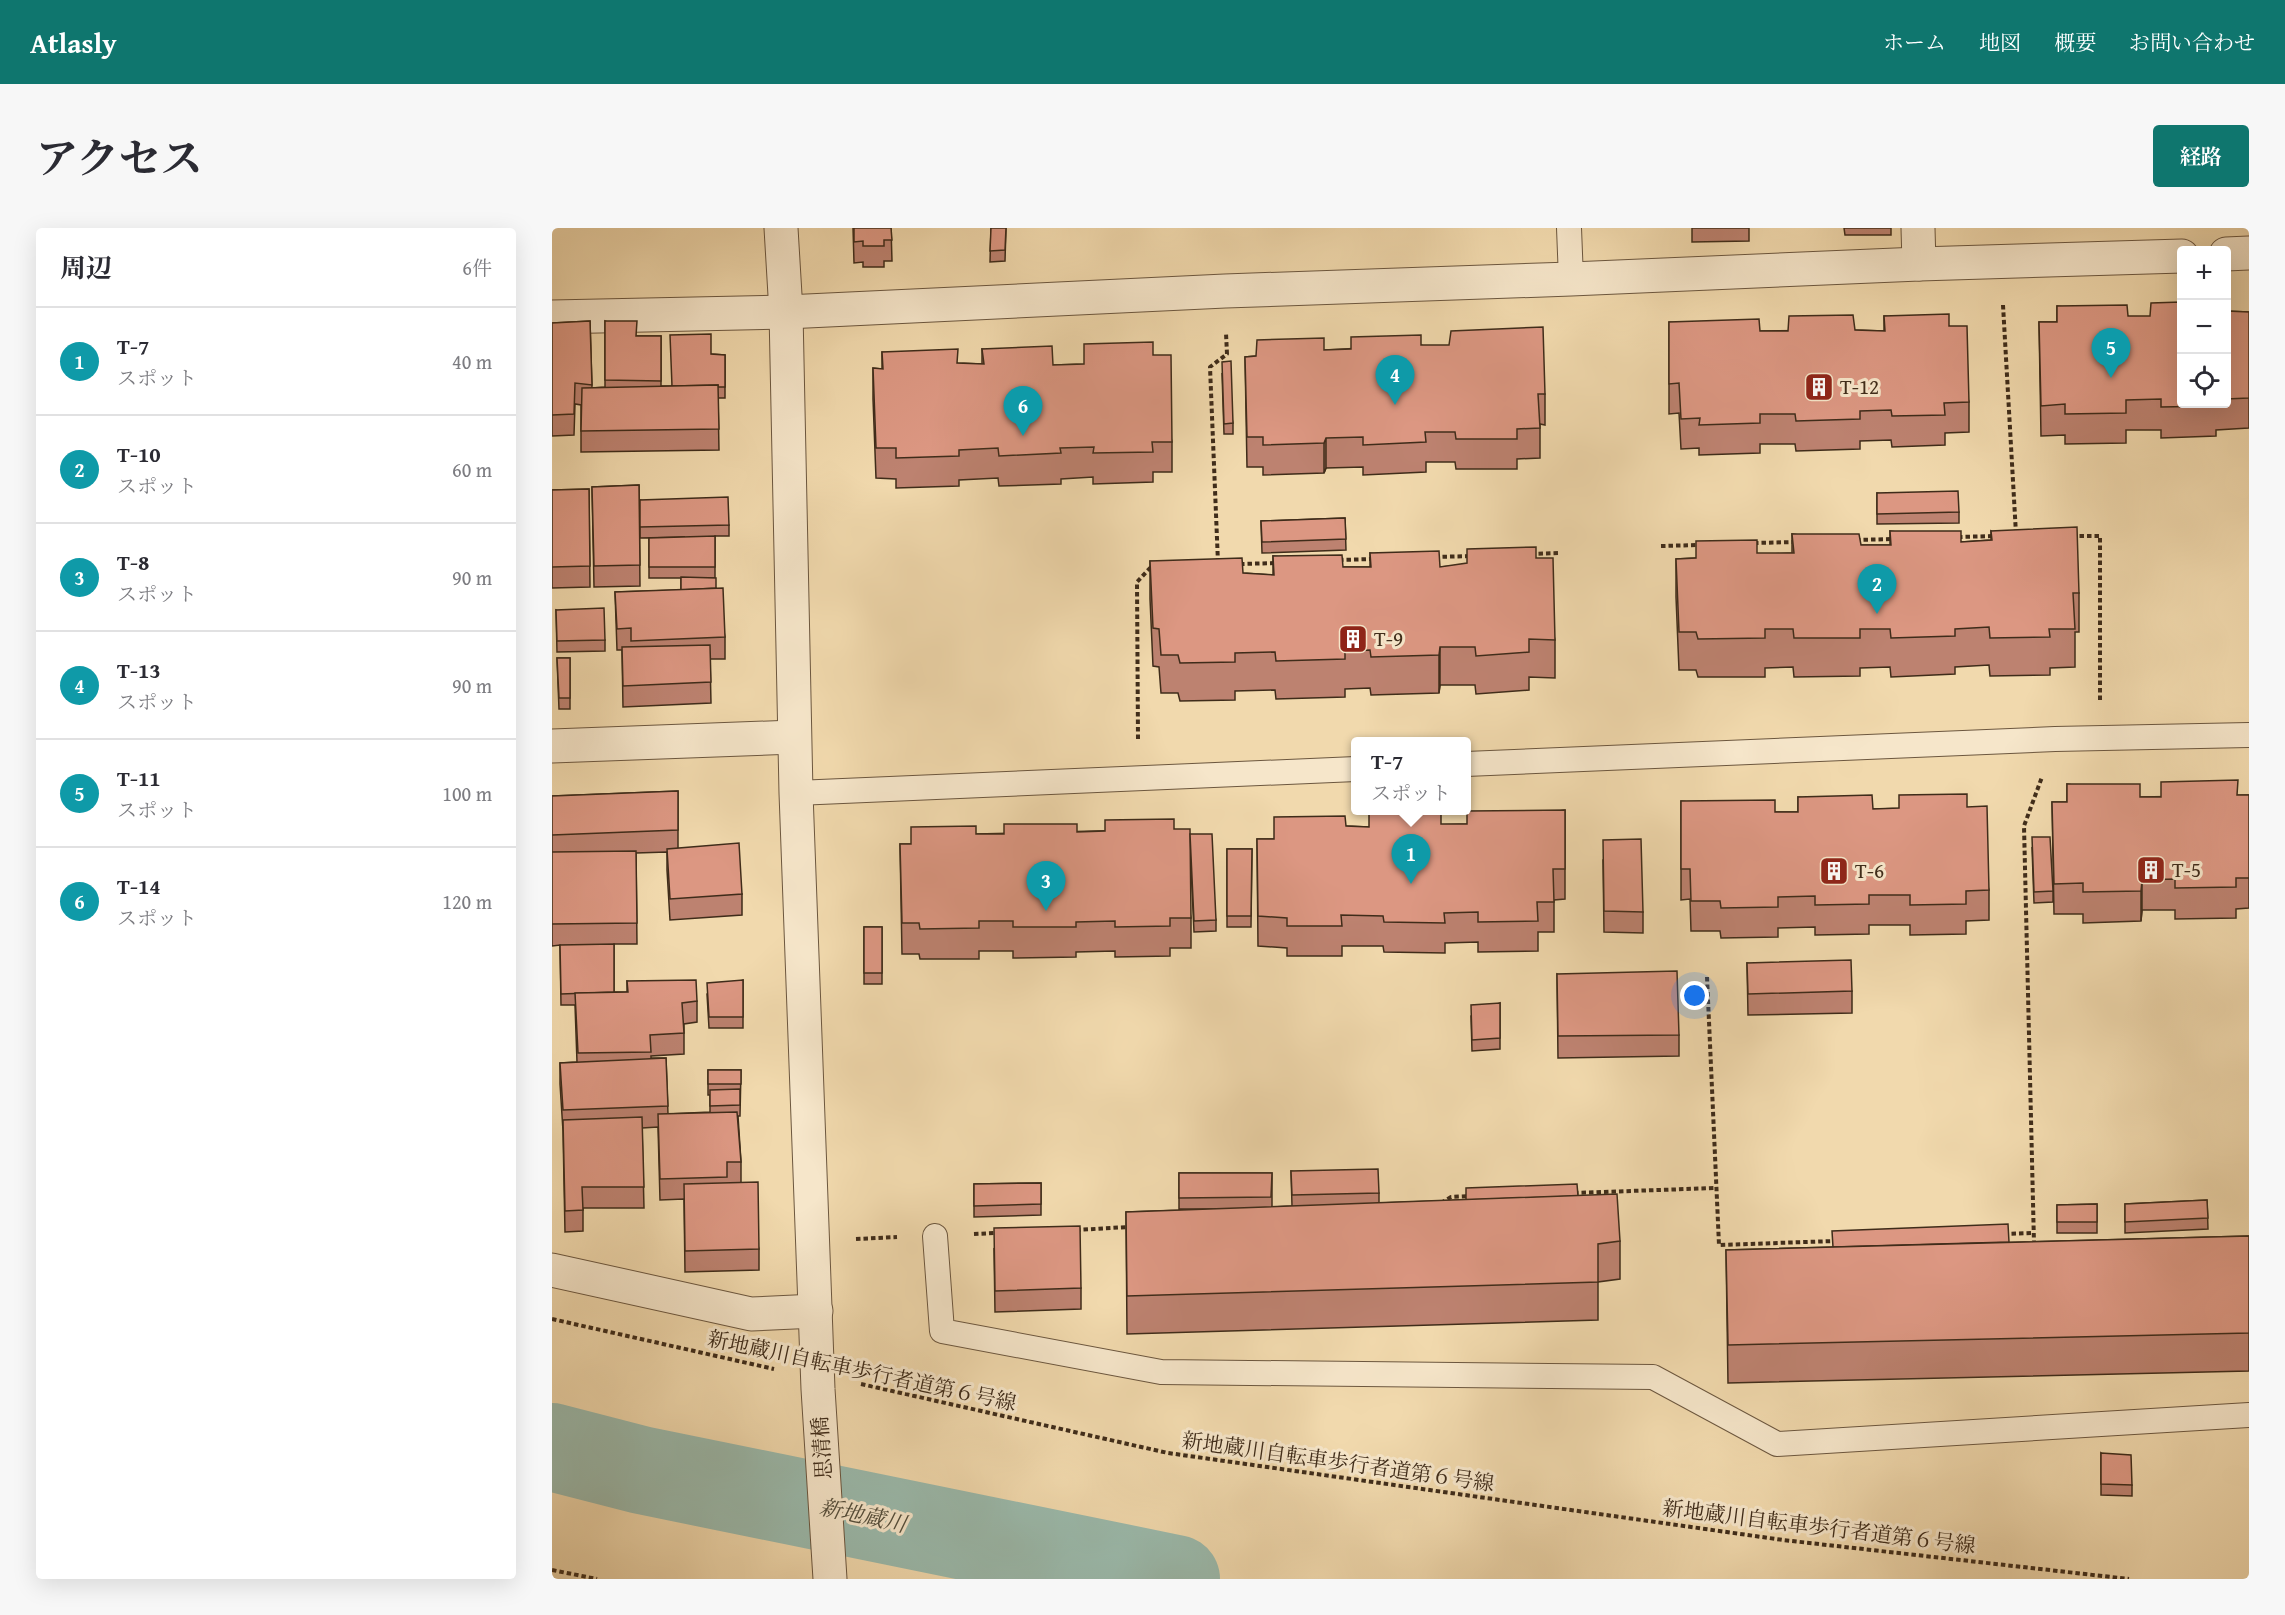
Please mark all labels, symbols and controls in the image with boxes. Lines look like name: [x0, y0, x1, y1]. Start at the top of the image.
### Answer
text: Atlasly: [30, 22, 117, 63]
text: ホーム: [1883, 27, 1946, 58]
text: 地図: [1979, 27, 2021, 58]
text: 概要: [2054, 27, 2096, 58]
text: お問い合わせ: [2129, 27, 2255, 58]
button: 経路: [2153, 125, 2249, 187]
text: アクセス: [36, 127, 203, 188]
map controls: [2177, 246, 2231, 408]
button: +: [2177, 246, 2231, 300]
text: 周辺: [60, 248, 112, 287]
text: 6件: [462, 253, 492, 282]
button: −: [2177, 300, 2231, 354]
pin: 5: [2092, 328, 2130, 378]
text: T-7: [117, 330, 149, 362]
text: 1: [74, 347, 85, 376]
text: 40 m: [452, 347, 492, 376]
button: locate: [2177, 354, 2231, 408]
pin: 4: [1376, 356, 1414, 405]
text: スポット: [117, 363, 197, 392]
building icon: T-12: [1803, 371, 1835, 403]
place label: T-12: [1840, 371, 1879, 402]
pin: 6: [1004, 386, 1042, 436]
text: T-10: [117, 438, 161, 470]
text: 2: [74, 455, 85, 484]
text: 60 m: [452, 455, 492, 484]
text: スポット: [117, 471, 197, 500]
text: T-8: [117, 546, 149, 578]
text: 3: [74, 563, 85, 592]
text: 90 m: [452, 563, 492, 592]
pin: 2: [1858, 564, 1896, 614]
text: スポット: [117, 579, 197, 608]
building icon: T-9: [1337, 623, 1369, 655]
place label: T-9: [1374, 623, 1403, 654]
text: T-13: [117, 654, 161, 686]
text: 4: [74, 671, 85, 700]
text: 90 m: [452, 671, 492, 700]
text: スポット: [117, 687, 197, 716]
popup: [1351, 737, 1471, 815]
text: T-7: [1371, 745, 1403, 777]
text: T-11: [117, 762, 161, 794]
text: スポット: [1371, 778, 1451, 807]
text: 5: [74, 779, 85, 808]
text: 100 m: [442, 779, 492, 808]
text: スポット: [117, 795, 197, 824]
pin: 1: [1392, 834, 1430, 884]
building icon: T-5: [2135, 854, 2167, 886]
place label: T-5: [2172, 854, 2201, 885]
building icon: T-6: [1818, 855, 1850, 887]
place label: T-6: [1855, 855, 1884, 886]
pin: 3: [1026, 862, 1066, 911]
text: T-14: [117, 870, 161, 902]
text: 6: [74, 887, 85, 916]
text: 120 m: [442, 887, 492, 916]
text: スポット: [117, 903, 197, 932]
your location: [1680, 981, 1709, 1010]
street label: 新地蔵川自転車歩行者道第６号線: [705, 1323, 1019, 1418]
street label: 思清橋: [804, 1416, 839, 1481]
street label: 新地蔵川自転車歩行者道第６号線: [1180, 1424, 1496, 1499]
water label: 新地蔵川: [817, 1490, 911, 1540]
street label: 新地蔵川自転車歩行者道第６号線: [1661, 1492, 1977, 1561]

